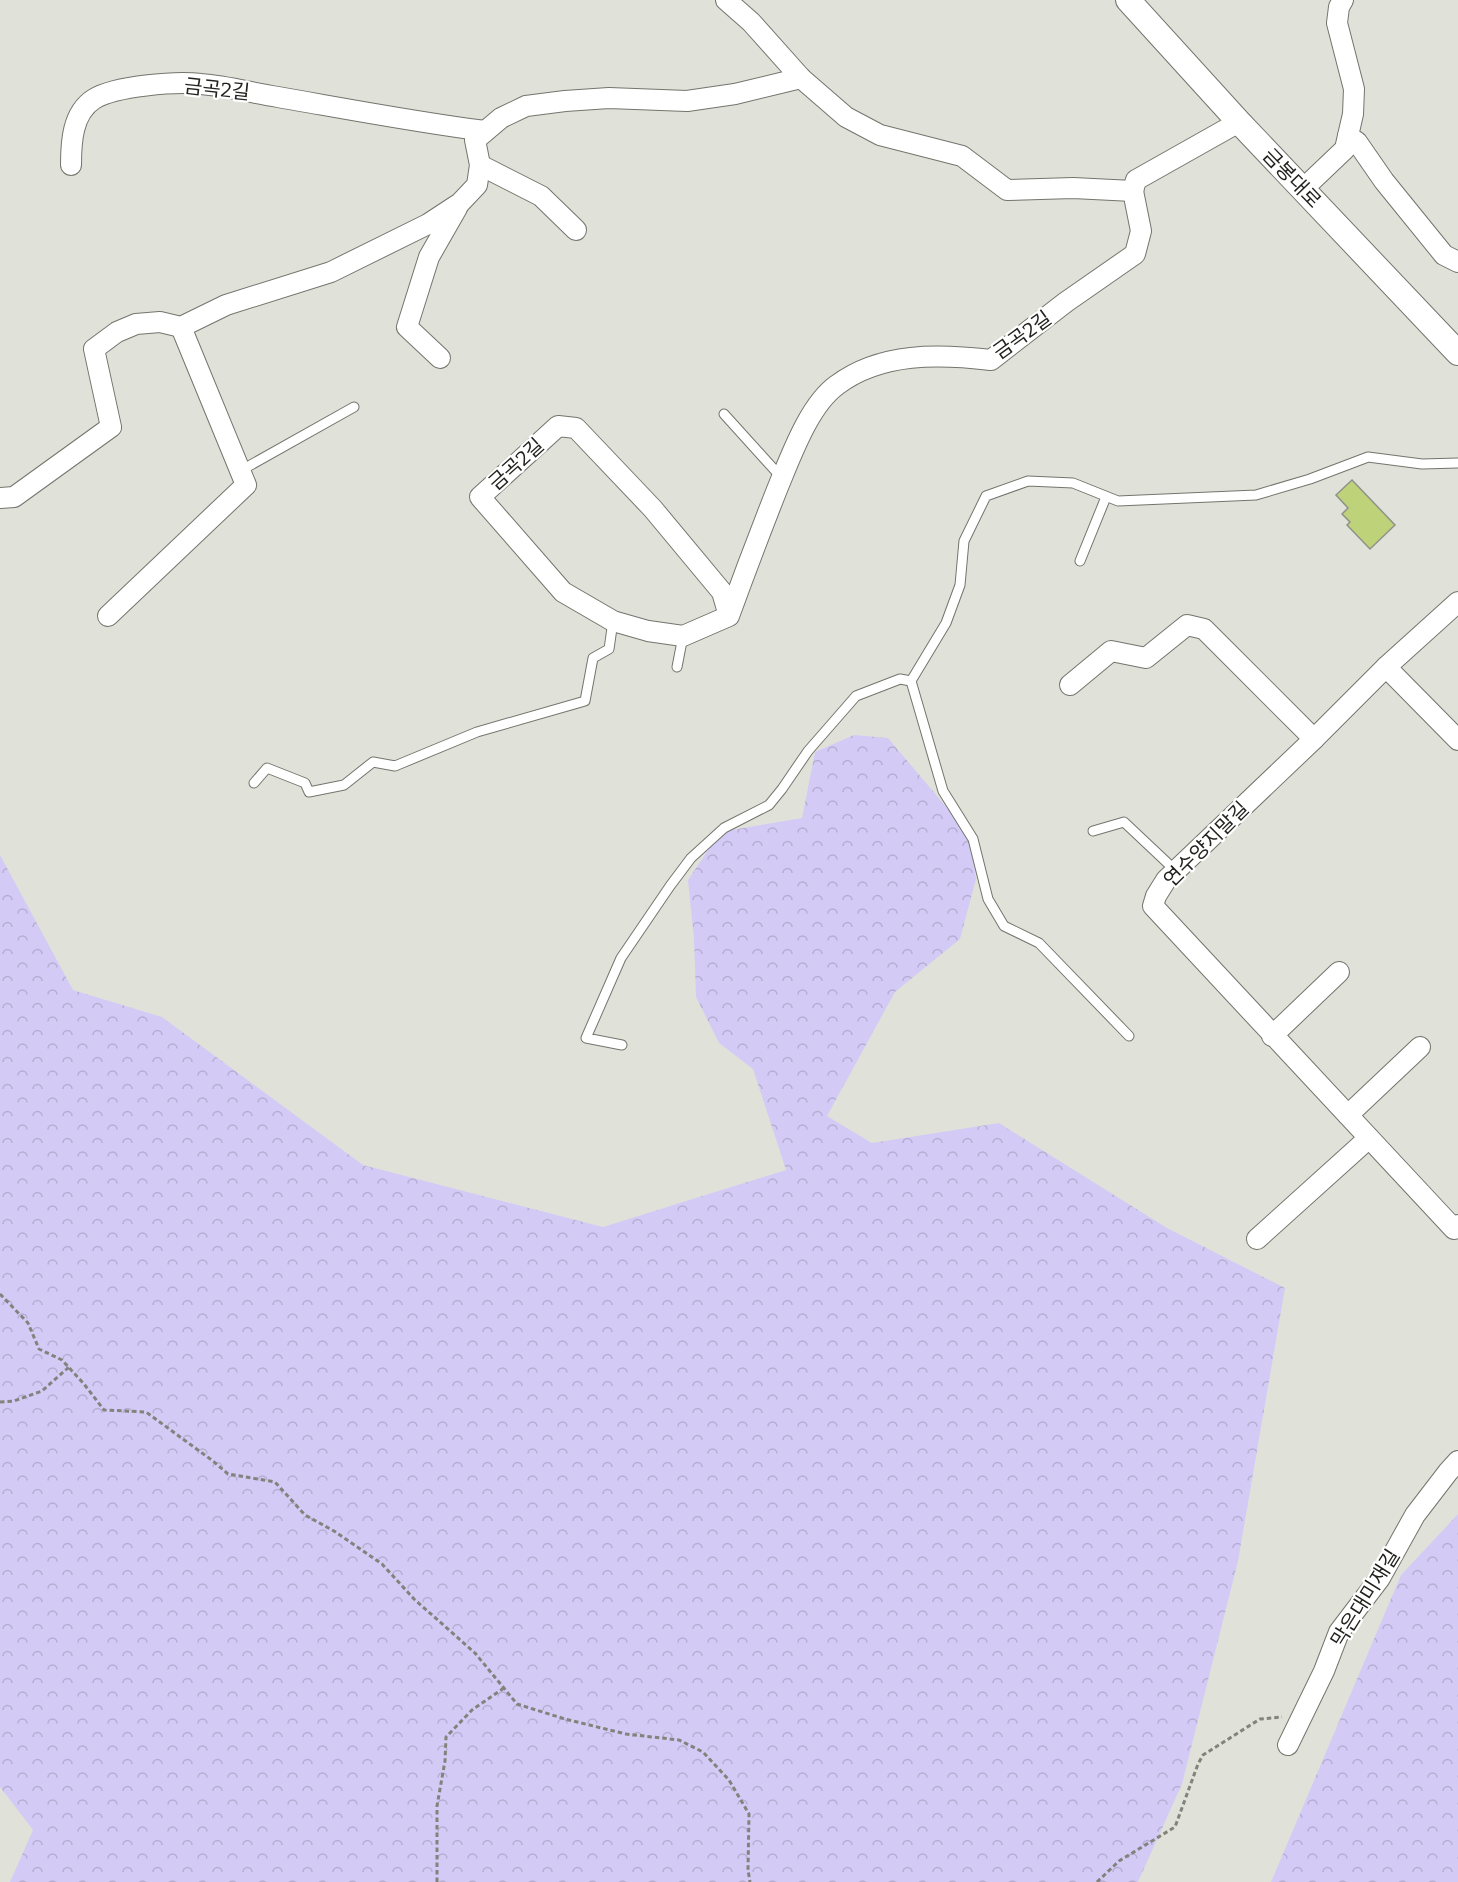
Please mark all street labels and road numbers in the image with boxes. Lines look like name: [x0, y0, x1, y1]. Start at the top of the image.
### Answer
street label: 금곡2길: [183, 74, 251, 104]
street label: 금봉대로: [1258, 143, 1326, 213]
street label: 금곡2길: [988, 306, 1056, 364]
street label: 금곡2길: [483, 433, 549, 495]
street label: 연수양지말길: [1158, 796, 1254, 892]
street label: 막은대미재길: [1326, 1545, 1404, 1651]

